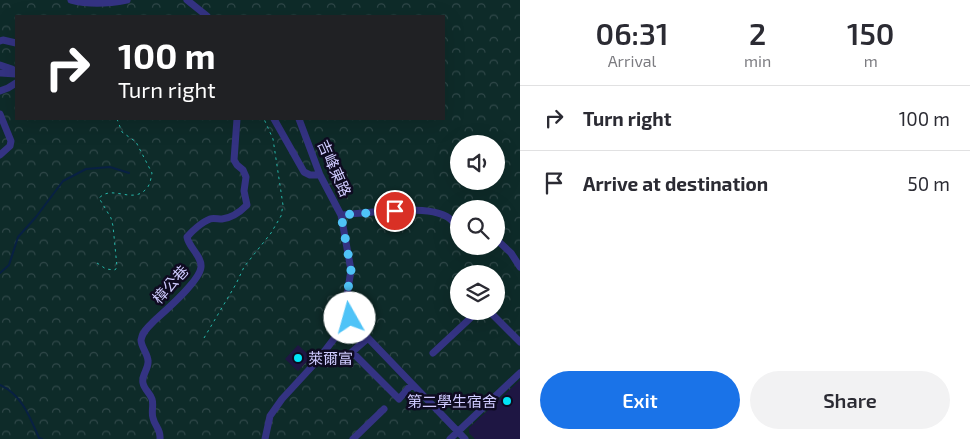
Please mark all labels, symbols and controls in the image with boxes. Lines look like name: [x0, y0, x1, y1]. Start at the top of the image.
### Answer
text: 06:31: [596, 15, 668, 51]
text: 2: [749, 15, 766, 51]
text: 150: [847, 15, 894, 51]
text: 100 m: [118, 34, 216, 76]
icon: right: [35, 35, 100, 100]
text: Arrival: [608, 51, 656, 70]
text: min: [744, 51, 771, 70]
text: m: [864, 51, 878, 70]
text: Turn right: [118, 76, 216, 102]
icon: right: [540, 104, 568, 132]
text: Turn right: [583, 107, 671, 130]
text: 100 m: [899, 107, 950, 130]
map controls: [450, 135, 505, 320]
button: sound: [450, 135, 505, 190]
street label: 吉峰東路: [315, 137, 355, 199]
icon: arrive: [540, 169, 568, 197]
text: Arrive at destination: [583, 172, 768, 195]
text: 50 m: [907, 172, 950, 195]
pin: [374, 190, 416, 232]
icon: arrive: [381, 197, 409, 225]
button: search: [450, 200, 505, 255]
street label: 樟公巷: [148, 261, 192, 307]
button: layers: [450, 265, 505, 320]
position arrow: [323, 291, 375, 343]
place label: 萊爾富: [308, 349, 353, 367]
marker: 萊爾富: [292, 352, 304, 364]
button: Exit: [540, 371, 740, 429]
button: Share: [750, 371, 950, 429]
place label: 第二學生宿舍: [407, 392, 497, 410]
marker: 第二學生宿舍: [501, 395, 513, 407]

